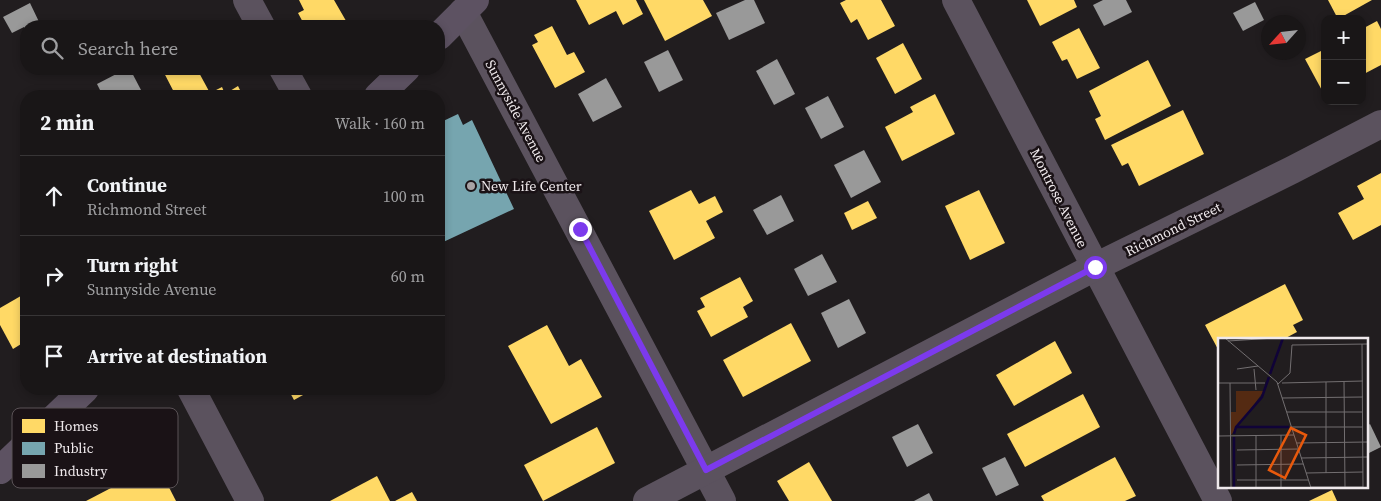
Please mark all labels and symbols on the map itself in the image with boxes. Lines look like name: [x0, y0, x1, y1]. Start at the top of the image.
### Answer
north arrow: [1261, 15, 1306, 60]
street label: Sunnyside Avenue: [481, 56, 551, 166]
street label: Montrose Avenue: [1025, 145, 1093, 251]
place label: New Life Center: [481, 176, 582, 196]
marker: New Life Center: [465, 180, 477, 192]
street label: Richmond Street: [1122, 197, 1225, 261]
route end: [569, 218, 592, 241]
route start: [1084, 256, 1107, 279]
inset map: [1218, 338, 1368, 488]
legend: [12, 408, 178, 488]
text: Homes: [54, 416, 98, 436]
text: Public: [54, 438, 94, 458]
text: Industry: [54, 461, 108, 481]

